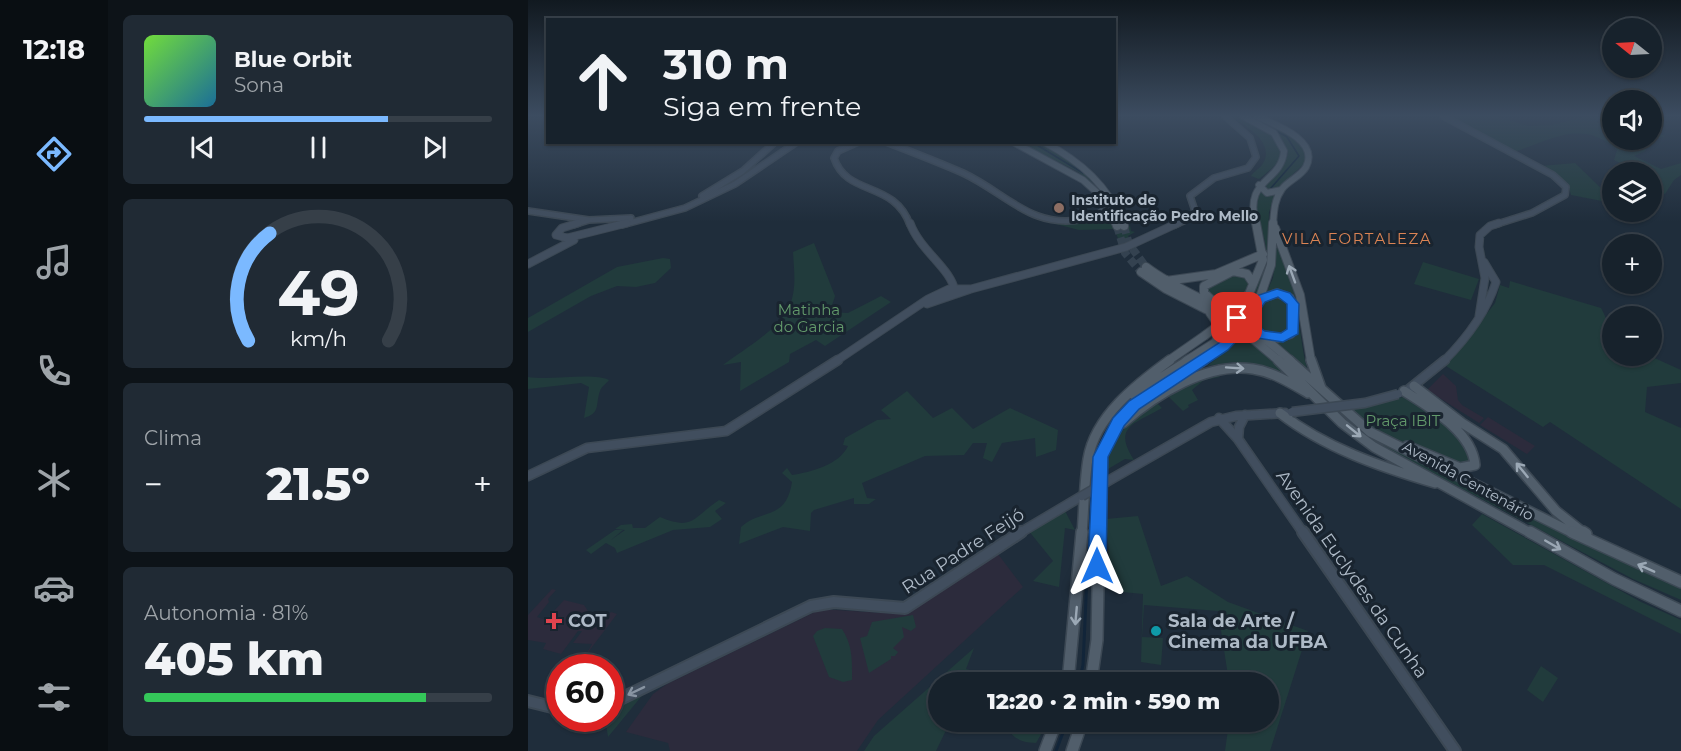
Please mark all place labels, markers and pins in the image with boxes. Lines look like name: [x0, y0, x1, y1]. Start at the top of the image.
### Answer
place label: Instituto de Identificação Pedro Mello: [1071, 191, 1258, 225]
marker: Instituto de Identificação Pedro Mello: [1052, 201, 1066, 215]
pin: [1211, 292, 1262, 343]
place label: COT: [568, 610, 607, 632]
place label: Sala de Arte / Cinema da UFBA: [1168, 610, 1328, 653]
marker: COT: [545, 612, 563, 630]
marker: Sala de Arte / Cinema da UFBA: [1149, 624, 1163, 638]

